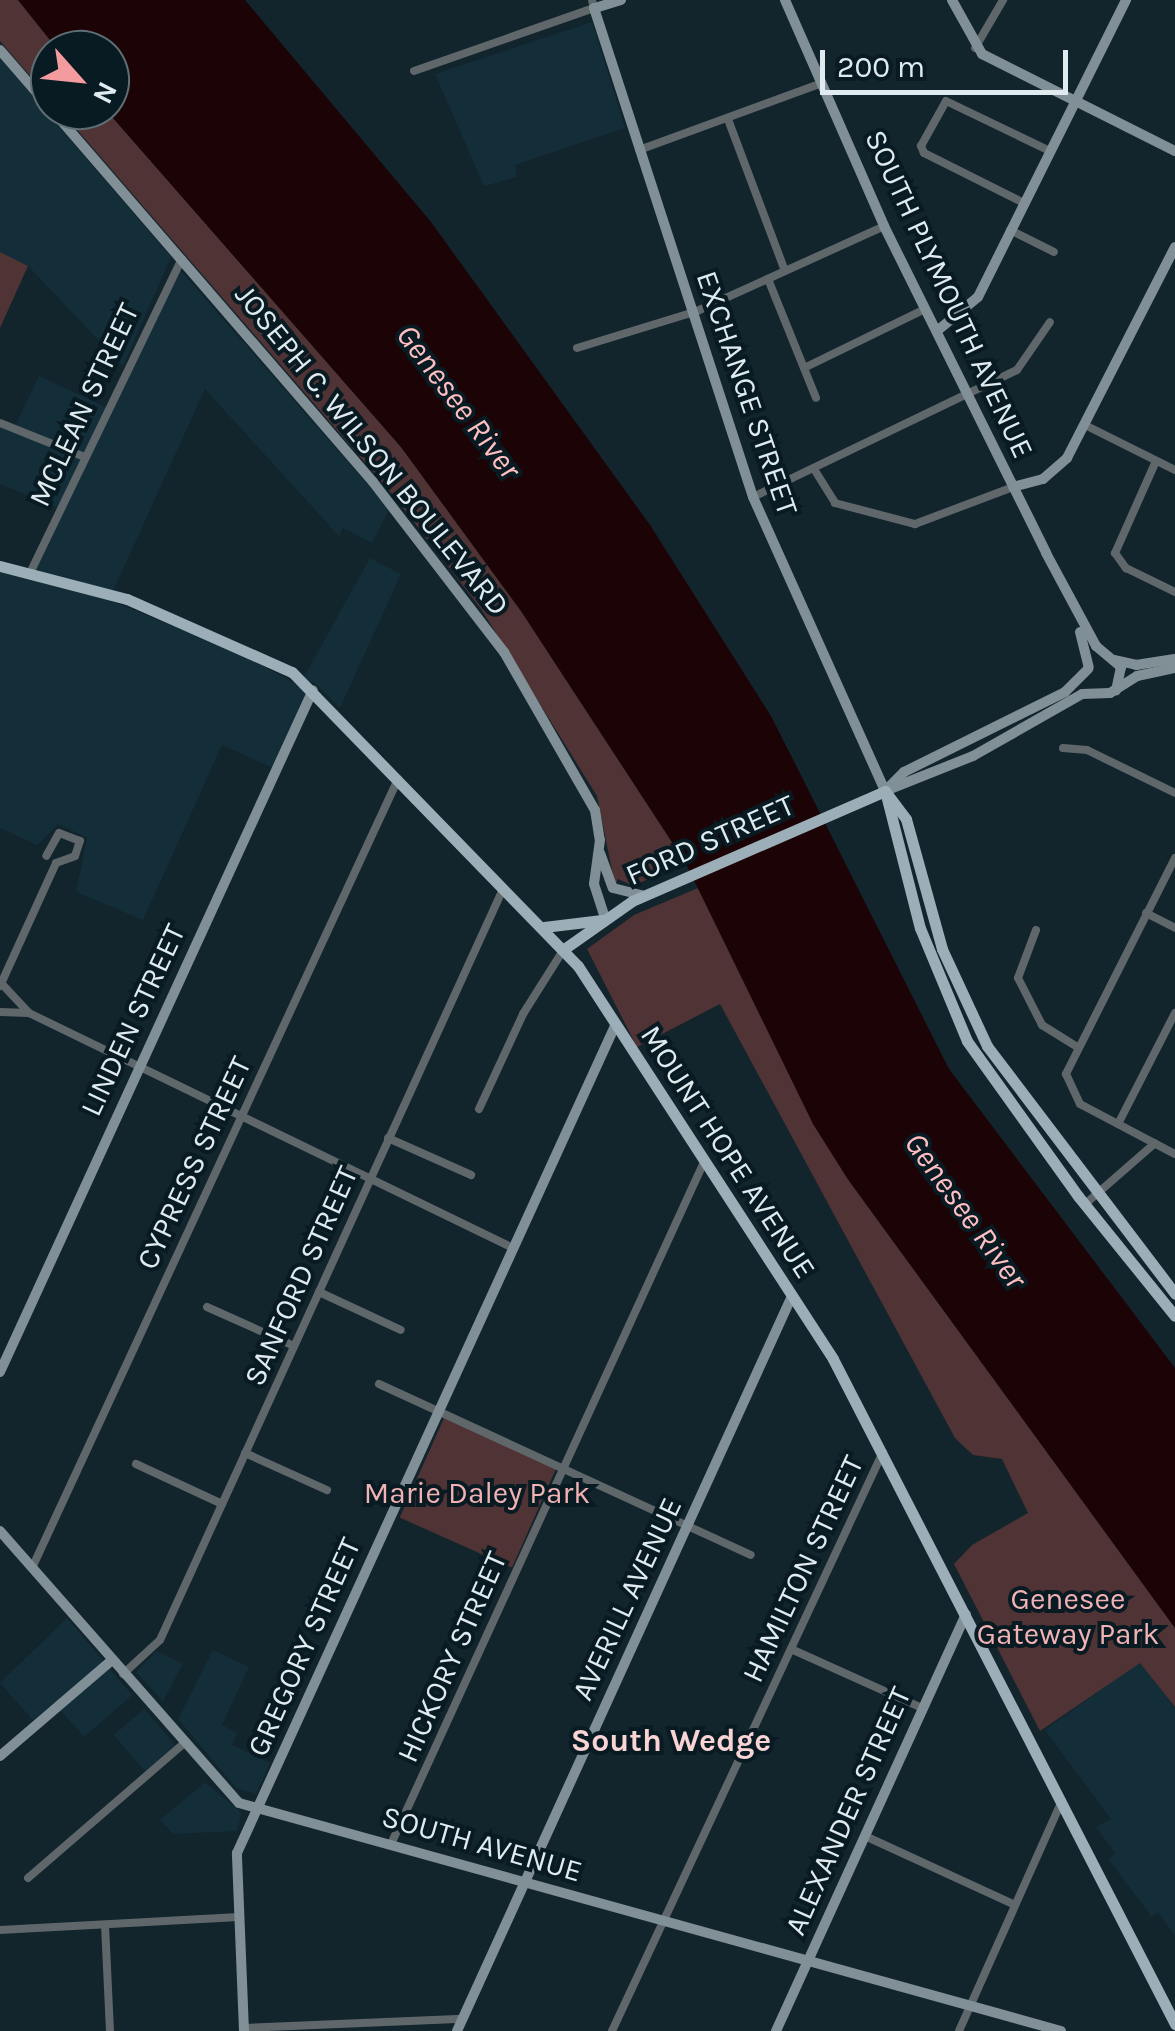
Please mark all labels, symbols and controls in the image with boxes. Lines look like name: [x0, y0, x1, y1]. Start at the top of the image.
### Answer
north arrow: [30, 30, 130, 130]
scale bar: [825, 30, 1072, 92]
text: 200 m: [837, 49, 925, 85]
text: N: [86, 76, 125, 109]
street label: SOUTH PLYMOUTH AVENUE: [857, 124, 1041, 464]
street label: EXCHANGE STREET: [688, 266, 806, 520]
street label: JOSEPH C. WILSON BOULEVARD: [227, 277, 517, 623]
street label: MCLEAN STREET: [21, 298, 147, 512]
water label: Genesee River: [387, 317, 529, 487]
street label: FORD STREET: [620, 787, 800, 893]
street label: LINDEN STREET: [73, 918, 193, 1122]
street label: MOUNT HOPE AVENUE: [633, 1019, 823, 1285]
street label: CYPRESS STREET: [129, 1051, 259, 1275]
water label: Genesee River: [895, 1125, 1035, 1297]
street label: SANFORD STREET: [236, 1161, 366, 1391]
street label: HAMILTON STREET: [735, 1450, 871, 1688]
park label: Marie Daley Park: [364, 1475, 590, 1511]
street label: AVERILL AVENUE: [564, 1492, 690, 1706]
street label: GREGORY STREET: [240, 1532, 368, 1762]
street label: HICKORY STREET: [389, 1546, 515, 1768]
park label: Genesee Gateway Park: [977, 1581, 1159, 1652]
street label: ALEXANDER STREET: [777, 1681, 919, 1941]
district label: South Wedge: [571, 1722, 771, 1760]
street label: SOUTH AVENUE: [378, 1798, 586, 1890]

